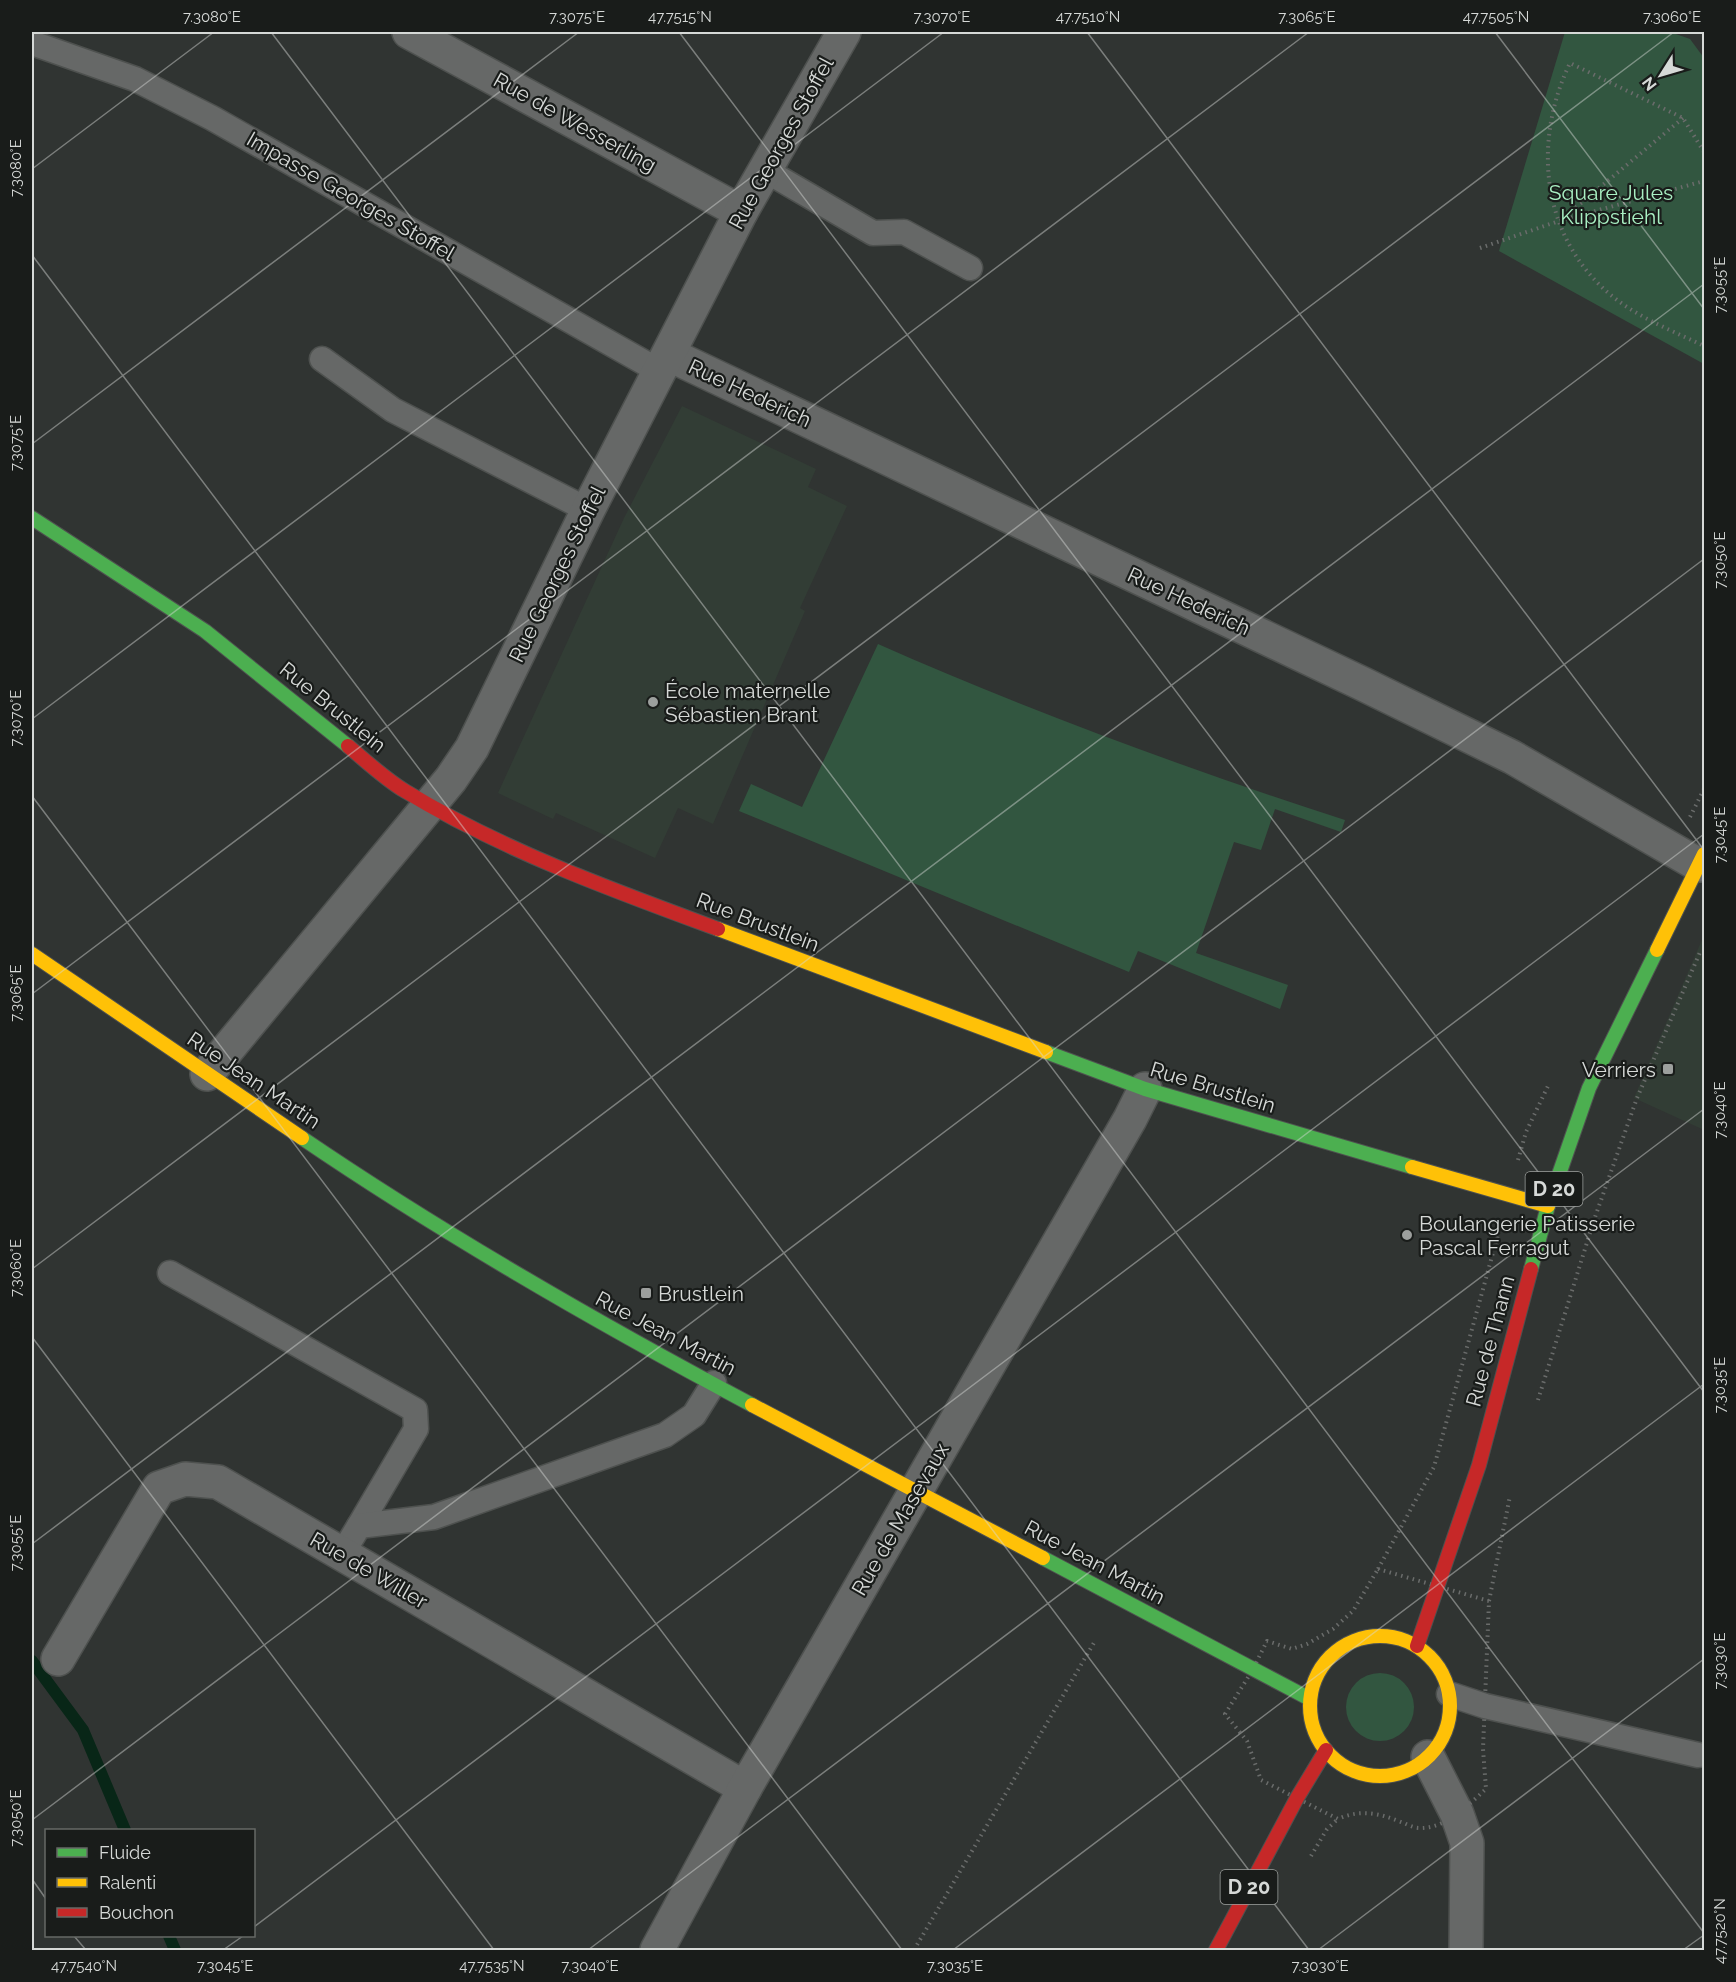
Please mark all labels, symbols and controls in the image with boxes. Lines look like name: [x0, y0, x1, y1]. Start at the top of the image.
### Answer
text: 7.3080°E: [183, 8, 241, 26]
text: 7.3075°E: [549, 8, 605, 26]
text: 47.7515°N: [648, 8, 712, 26]
text: 7.3070°E: [914, 8, 970, 26]
text: 47.7510°N: [1056, 8, 1120, 26]
text: 7.3065°E: [1278, 8, 1336, 26]
text: 47.7505°N: [1463, 8, 1529, 26]
text: 7.3060°E: [1643, 8, 1701, 26]
north arrow: [1631, 45, 1691, 105]
street label: Rue Georges Stoffel: [723, 52, 839, 234]
street label: Rue de Wesserling: [489, 67, 661, 177]
text: N: [1638, 73, 1661, 94]
street label: Impasse Georges Stoffel: [242, 126, 460, 266]
text: 7.3080°E: [7, 139, 25, 197]
park label: Square Jules Klippstiehl: [1549, 180, 1673, 229]
text: 7.3055°E: [1711, 257, 1729, 313]
street label: Rue Hederich: [685, 354, 815, 432]
text: 7.3075°E: [7, 415, 25, 471]
street label: Rue Georges Stoffel: [503, 481, 611, 666]
text: 7.3050°E: [1711, 531, 1729, 589]
street label: Rue Hederich: [1124, 562, 1254, 640]
street label: Rue Brustlein: [275, 657, 391, 757]
place label: École maternelle Sébastien Brant: [665, 678, 830, 727]
text: 7.3070°E: [7, 690, 25, 746]
marker: École maternelle Sébastien Brant: [646, 695, 660, 709]
text: 7.3045°E: [1711, 807, 1729, 863]
street label: Rue Brustlein: [693, 887, 823, 957]
text: 7.3065°E: [7, 964, 25, 1022]
street label: Rue Jean Martin: [183, 1026, 325, 1134]
street label: Rue Brustlein: [1147, 1056, 1279, 1118]
place label: Verriers: [1582, 1057, 1656, 1082]
marker: Verriers: [1661, 1062, 1675, 1076]
text: 7.3040°E: [1711, 1081, 1729, 1139]
road number: D 20: [1526, 1172, 1582, 1206]
place label: Boulangerie Patisserie Pascal Ferragut: [1419, 1211, 1635, 1260]
marker: Boulangerie Patisserie Pascal Ferragut: [1400, 1228, 1414, 1242]
text: 7.3060°E: [7, 1239, 25, 1297]
street label: Rue de Thann: [1460, 1273, 1520, 1409]
place label: Brustlein: [658, 1281, 744, 1306]
street label: Rue Jean Martin: [592, 1285, 740, 1381]
marker: Brustlein: [639, 1286, 653, 1300]
text: 7.3035°E: [1711, 1357, 1729, 1413]
street label: Rue de Masevaux: [846, 1438, 954, 1600]
street label: Rue Jean Martin: [1021, 1514, 1169, 1610]
text: 7.3055°E: [7, 1515, 25, 1571]
street label: Rue de Willer: [306, 1526, 433, 1614]
text: 7.3030°E: [1711, 1632, 1729, 1690]
text: 7.3050°E: [7, 1789, 25, 1847]
legend: [45, 1829, 255, 1937]
text: Fluide: [99, 1842, 151, 1863]
road number: D 20: [1220, 1870, 1278, 1904]
text: Ralenti: [99, 1872, 156, 1893]
text: 47.7520°N: [1711, 1898, 1729, 1964]
text: Bouchon: [99, 1902, 174, 1923]
text: 47.7540°N: [51, 1957, 117, 1975]
text: 7.3045°E: [197, 1957, 253, 1975]
text: 47.7535°N: [459, 1957, 525, 1975]
text: 7.3040°E: [561, 1957, 619, 1975]
text: 7.3035°E: [927, 1957, 983, 1975]
text: 7.3030°E: [1291, 1957, 1349, 1975]

